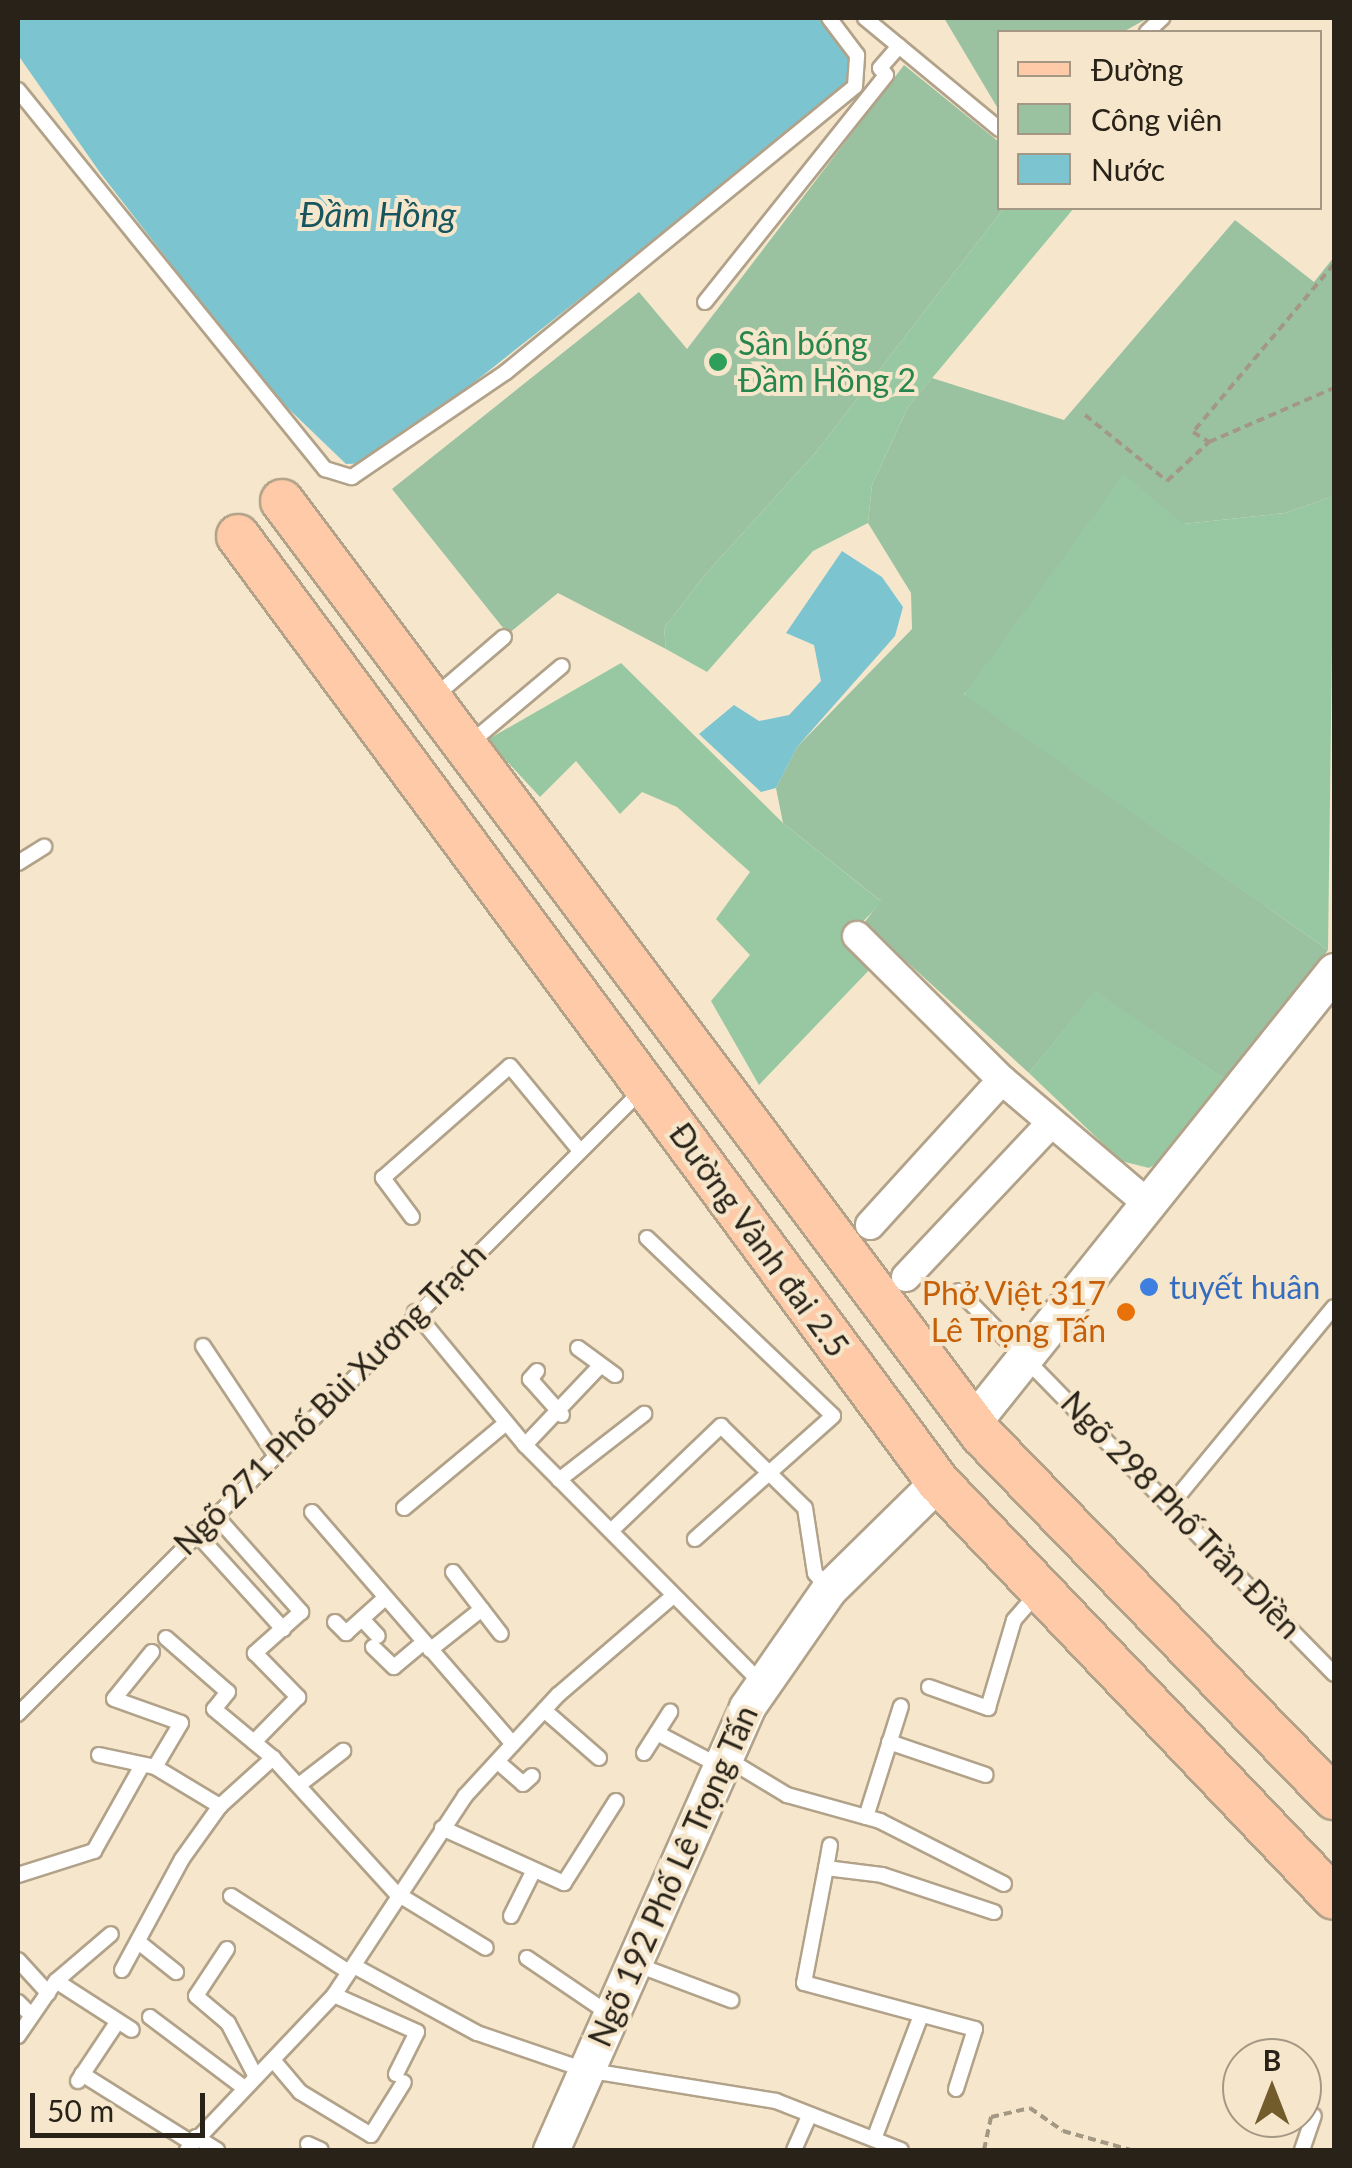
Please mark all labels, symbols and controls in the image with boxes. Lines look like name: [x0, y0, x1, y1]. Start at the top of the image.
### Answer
legend: [997, 30, 1322, 210]
text: Đường: [1091, 51, 1183, 87]
text: Công viên: [1091, 101, 1222, 137]
text: Nước: [1091, 151, 1165, 187]
water label: Đầm Hồng: [300, 192, 456, 234]
place label: Sân bóng Đầm Hồng 2: [738, 325, 916, 400]
marker: Sân bóng Đầm Hồng 2: [707, 351, 729, 373]
street label: Đường Vành đai 2.5: [661, 1115, 857, 1365]
street label: Ngõ 271 Phố Bùi Xương Trạch: [166, 1235, 494, 1563]
place label: tuyết huân: [1169, 1268, 1320, 1306]
place label: Phở Việt 317 Lê Trọng Tấn: [920, 1275, 1106, 1350]
marker: tuyết huân: [1138, 1276, 1160, 1298]
marker: Phở Việt 317 Lê Trọng Tấn: [1115, 1301, 1137, 1323]
street label: Ngõ 298 Phố Trần Điền: [1053, 1383, 1309, 1647]
street label: Ngõ 192 Phố Lê Trọng Tấn: [580, 1699, 766, 2053]
north arrow: [1222, 2038, 1322, 2138]
text: B: [1263, 2043, 1281, 2077]
scale bar: [35, 2073, 210, 2135]
text: 50 m: [47, 2092, 114, 2128]

